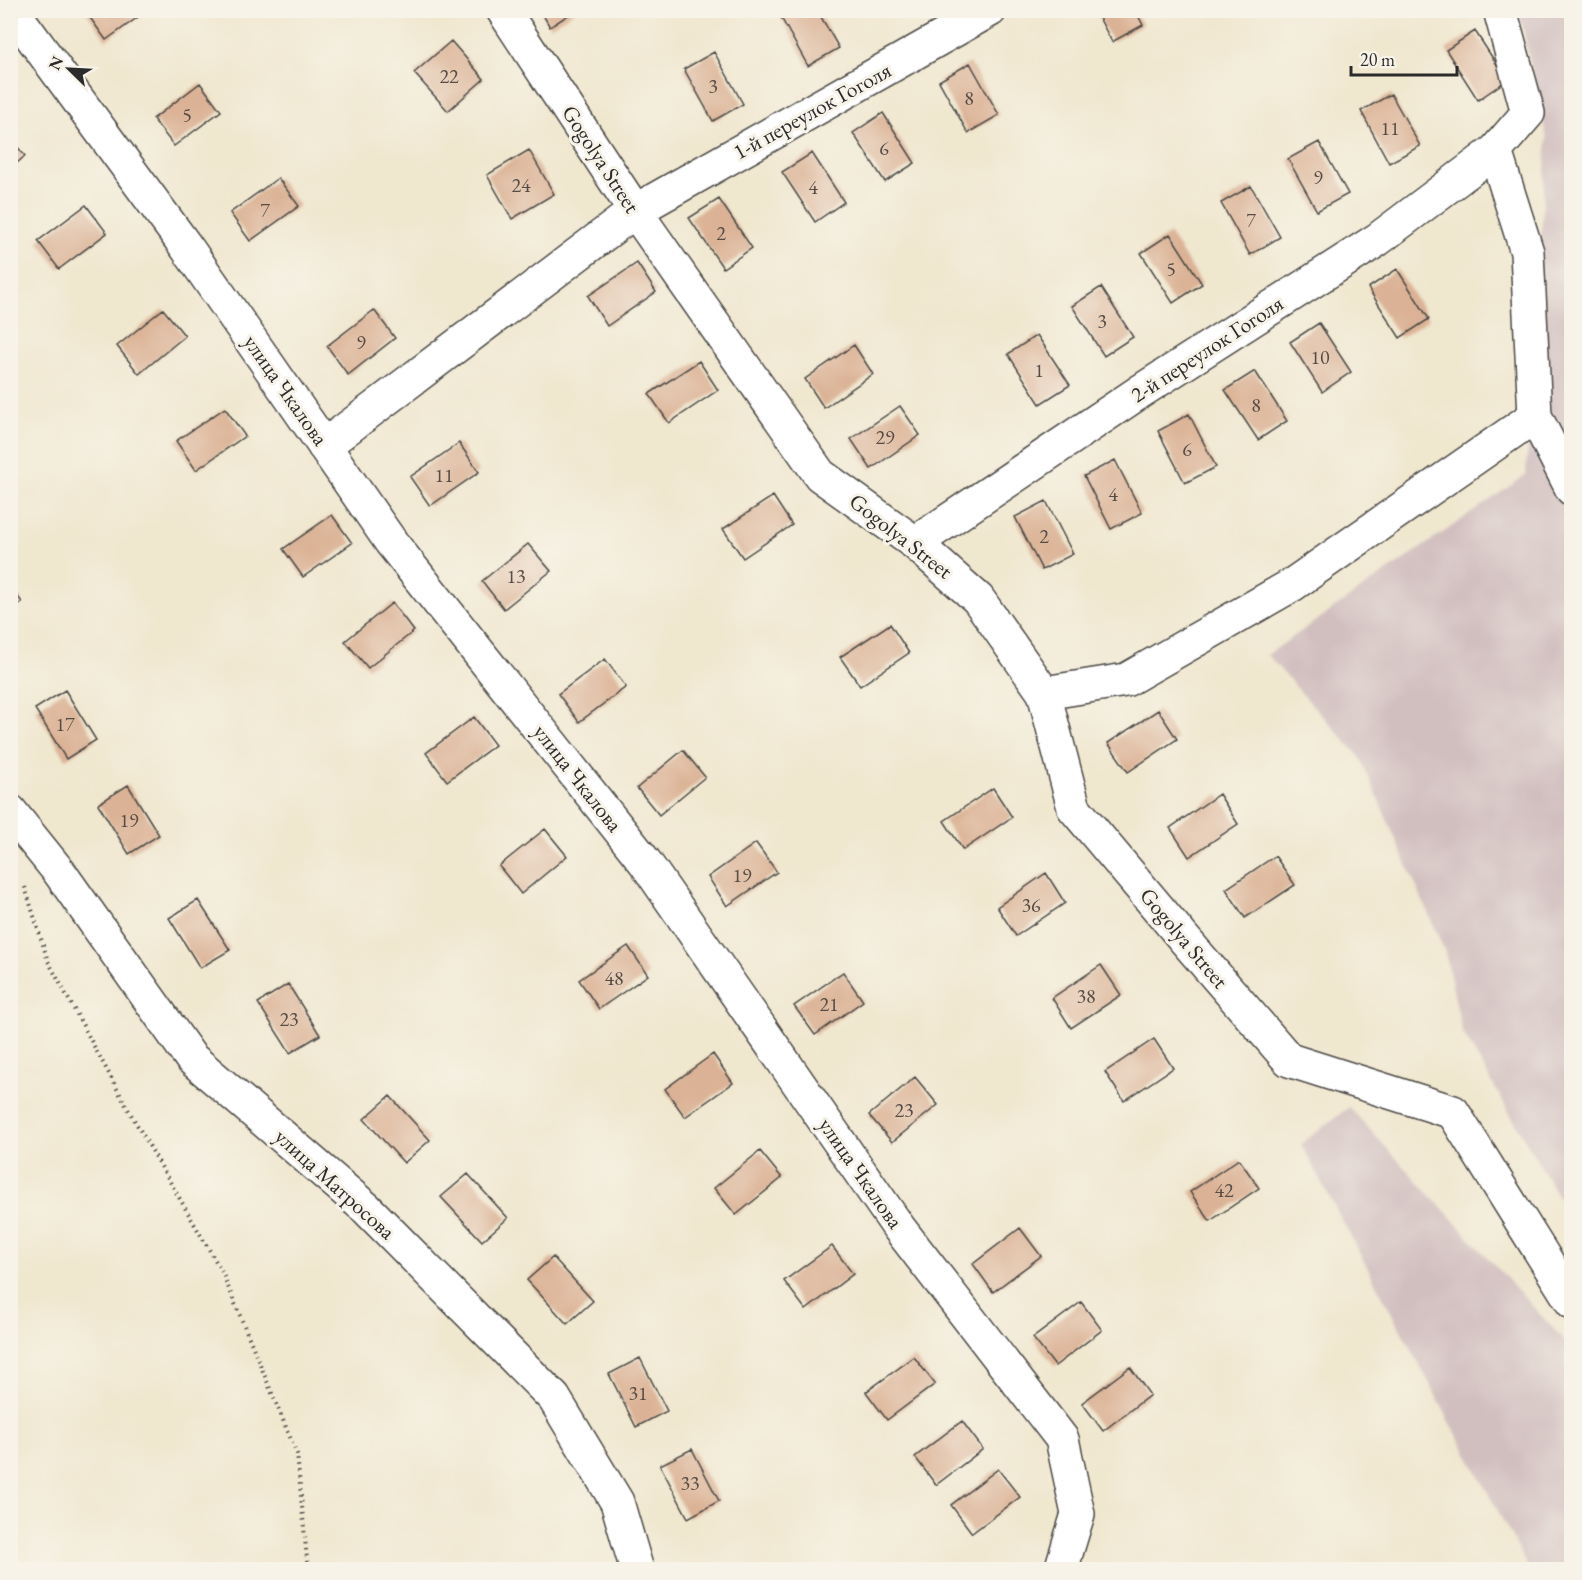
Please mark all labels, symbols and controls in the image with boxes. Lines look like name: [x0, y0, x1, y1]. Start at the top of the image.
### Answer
north arrow: [39, 39, 99, 99]
scale bar: [1351, 39, 1458, 77]
text: 20 m: [1360, 48, 1395, 71]
text: N: [44, 53, 68, 73]
street label: 1-й переулок Гоголя: [728, 55, 896, 166]
house number: 22: [439, 63, 459, 89]
house number: 3: [708, 73, 718, 99]
house number: 8: [964, 85, 974, 111]
street label: Gogolya Street: [555, 99, 647, 219]
house number: 5: [182, 102, 192, 128]
house number: 11: [1380, 115, 1400, 141]
house number: 6: [879, 135, 889, 161]
house number: 9: [1313, 164, 1323, 190]
house number: 24: [511, 172, 531, 198]
house number: 4: [808, 174, 818, 200]
house number: 7: [260, 197, 270, 223]
house number: 7: [1246, 207, 1256, 233]
house number: 2: [716, 220, 726, 246]
house number: 5: [1166, 256, 1176, 282]
street label: 2-й переулок Гоголя: [1125, 289, 1289, 409]
house number: 3: [1097, 308, 1107, 334]
street label: улица Чкалова: [237, 329, 335, 451]
house number: 9: [356, 329, 366, 355]
house number: 10: [1310, 344, 1330, 370]
house number: 1: [1034, 357, 1044, 383]
house number: 8: [1251, 392, 1261, 418]
house number: 29: [875, 424, 895, 450]
house number: 6: [1182, 436, 1192, 462]
house number: 11: [434, 462, 454, 488]
house number: 4: [1108, 481, 1118, 507]
street label: Gogolya Street: [844, 487, 959, 585]
house number: 2: [1039, 523, 1049, 549]
house number: 13: [506, 563, 526, 589]
house number: 17: [55, 711, 75, 737]
street label: улица Чкалова: [527, 718, 629, 838]
house number: 19: [119, 807, 139, 833]
house number: 19: [732, 862, 752, 888]
street label: Gogolya Street: [1133, 882, 1235, 995]
house number: 36: [1021, 892, 1041, 918]
house number: 48: [604, 965, 624, 991]
house number: 38: [1076, 983, 1096, 1009]
house number: 21: [819, 991, 839, 1017]
house number: 23: [279, 1006, 299, 1032]
house number: 23: [894, 1097, 914, 1123]
street label: улица Чкалова: [812, 1112, 910, 1234]
street label: улица Матросова: [269, 1122, 402, 1246]
house number: 42: [1214, 1177, 1234, 1203]
house number: 31: [628, 1380, 648, 1406]
house number: 33: [680, 1470, 700, 1496]

